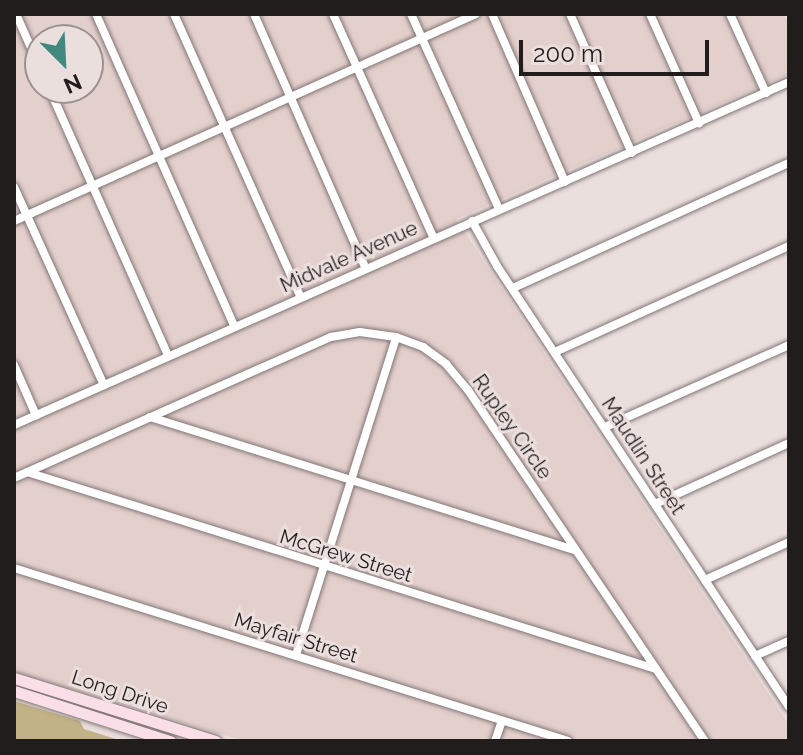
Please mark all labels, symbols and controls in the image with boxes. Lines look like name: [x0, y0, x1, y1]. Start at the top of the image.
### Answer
north arrow: [24, 24, 104, 104]
scale bar: [523, 24, 713, 74]
text: 200 m: [533, 39, 603, 68]
text: N: [60, 69, 86, 99]
street label: Midvale Avenue: [276, 216, 422, 298]
street label: Rupley Circle: [467, 370, 557, 484]
street label: Maudlin Street: [596, 393, 690, 519]
street label: McGrew Street: [277, 524, 415, 588]
street label: Mayfair Street: [231, 608, 361, 668]
street label: Long Drive: [69, 665, 171, 719]

